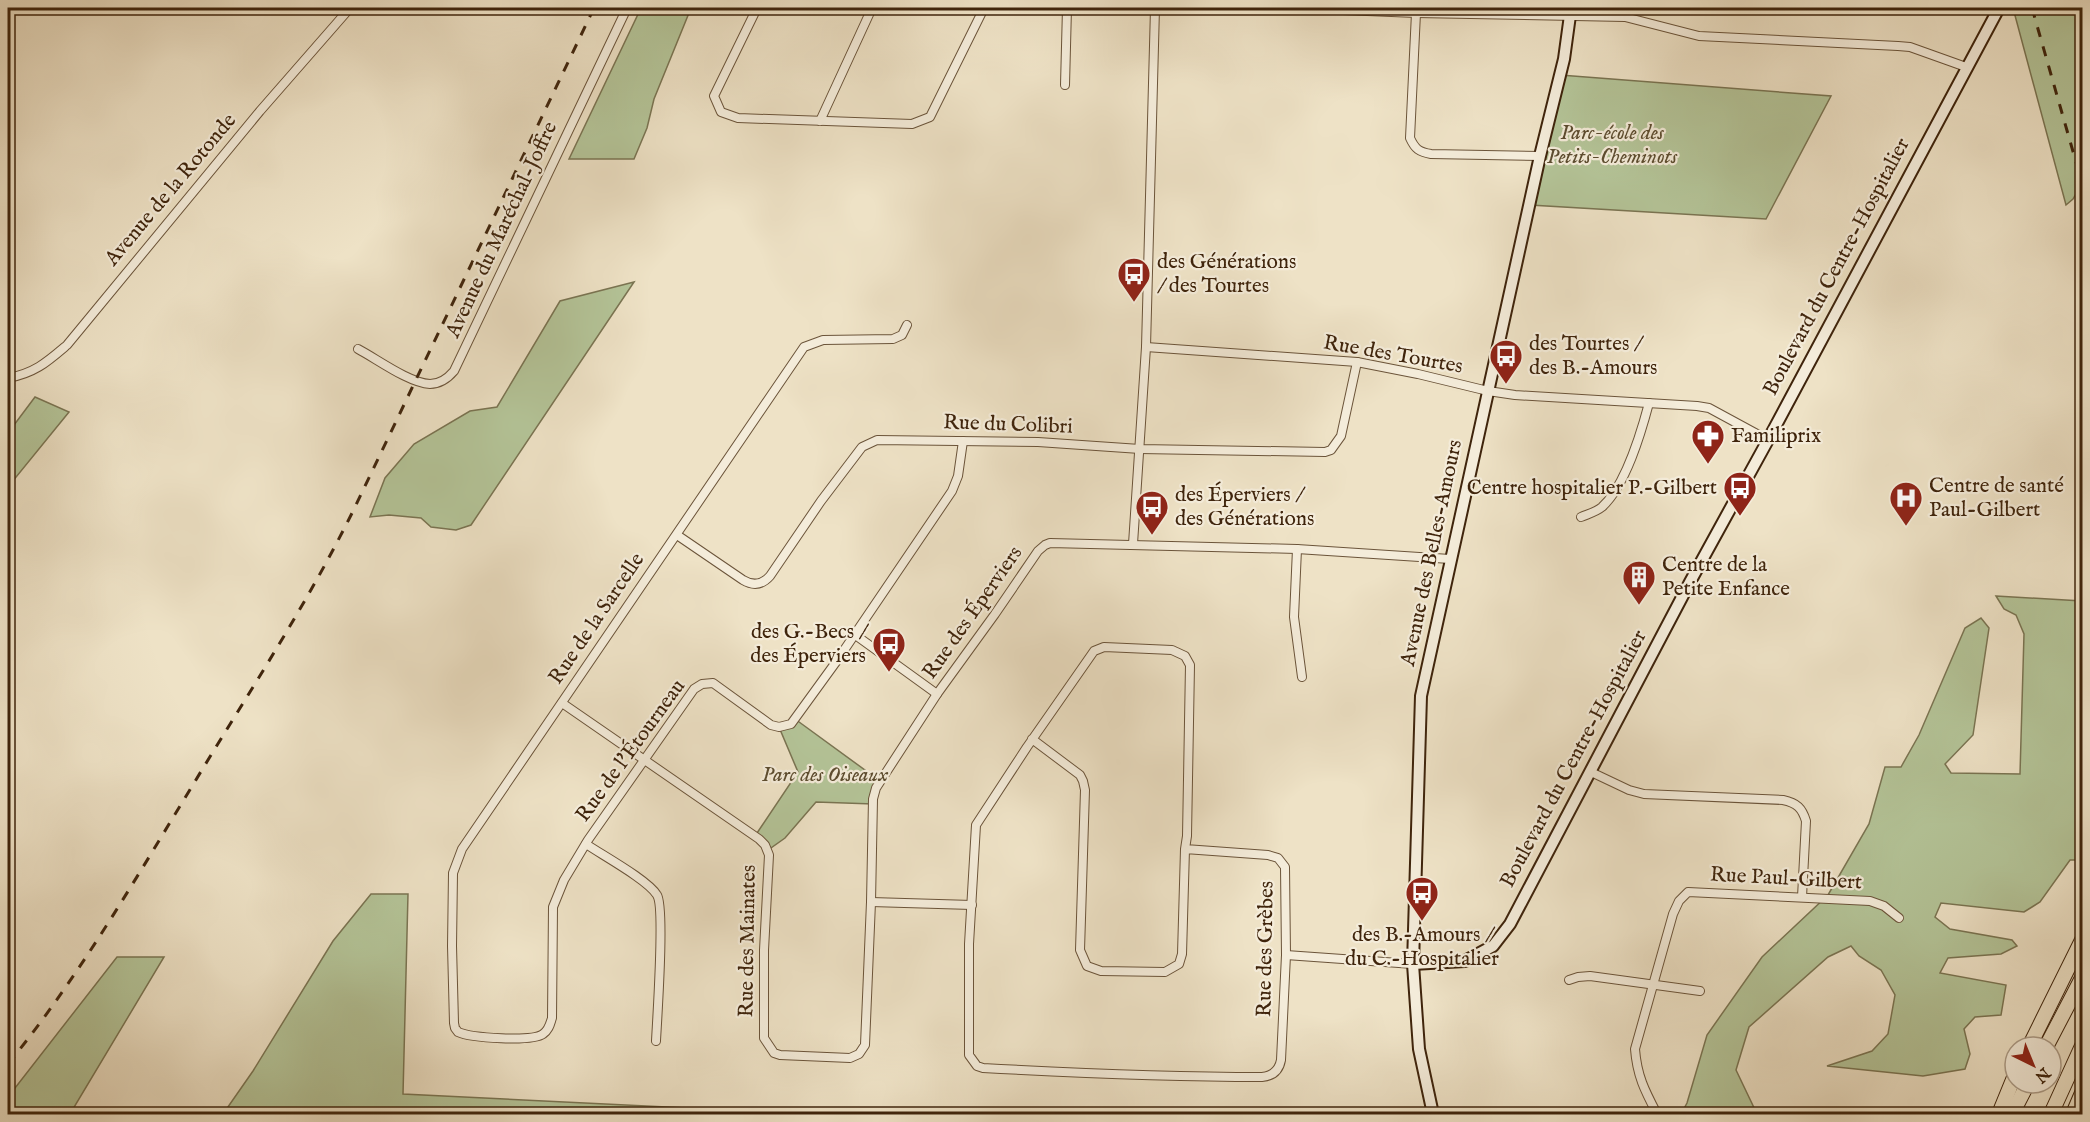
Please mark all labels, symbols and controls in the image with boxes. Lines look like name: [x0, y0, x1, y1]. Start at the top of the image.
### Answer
street label: Avenue de la Rotonde: [99, 108, 243, 273]
street label: Avenue du Maréchal-Joffre: [440, 117, 564, 343]
park label: Parc-école des Petits-Cheminots: [1547, 120, 1678, 171]
street label: Boulevard du Centre-Hospitalier: [1757, 133, 1917, 401]
place label: des Générations / des Tourtes: [1157, 249, 1296, 300]
bus stop icon: des Générations / des Tourtes: [1116, 256, 1152, 303]
street label: Rue des Tourtes: [1321, 329, 1465, 381]
place label: des Tourtes / des B.-Amours: [1529, 331, 1658, 382]
bus stop icon: des Tourtes / des B.-Amours: [1488, 338, 1524, 385]
street label: Rue du Colibri: [943, 409, 1073, 441]
pharmacy icon: Familiprix: [1690, 418, 1726, 465]
place label: Familiprix: [1731, 423, 1821, 450]
street label: Avenue des Belles-Amours: [1395, 437, 1469, 670]
bus stop icon: Centre hospitalier P.-Gilbert: [1722, 470, 1758, 517]
place label: Centre de santé Paul-Gilbert: [1929, 473, 2064, 524]
place label: Centre hospitalier P.-Gilbert: [1467, 475, 1717, 502]
hospital icon: Centre de santé Paul-Gilbert: [1888, 480, 1924, 527]
place label: des Éperviers / des Générations: [1175, 481, 1314, 533]
bus stop icon: des Éperviers / des Générations: [1134, 489, 1170, 536]
street label: Rue des Éperviers: [916, 541, 1029, 685]
street label: Rue de la Sarcelle: [543, 548, 651, 690]
place label: Centre de la Petite Enfance: [1662, 552, 1790, 603]
building icon: Centre de la Petite Enfance: [1621, 559, 1657, 606]
place label: des G.-Becs / des Éperviers: [750, 619, 870, 670]
street label: Boulevard du Centre-Hospitalier: [1494, 625, 1654, 893]
bus stop icon: des G.-Becs / des Éperviers: [871, 626, 907, 673]
street label: Rue de l'Étourneau: [569, 674, 692, 828]
park label: Parc des Oiseaux: [762, 762, 889, 789]
street label: Rue Paul-Gilbert: [1709, 862, 1863, 896]
street label: Rue des Mainates: [733, 864, 763, 1018]
bus stop icon: des B.-Amours / du C.-Hospitalier: [1404, 875, 1440, 922]
street label: Rue des Grèbes: [1251, 881, 1281, 1017]
place label: des B.-Amours / du C.-Hospitalier: [1345, 922, 1499, 973]
north arrow: [2003, 1035, 2063, 1095]
text: N: [2030, 1062, 2054, 1087]

